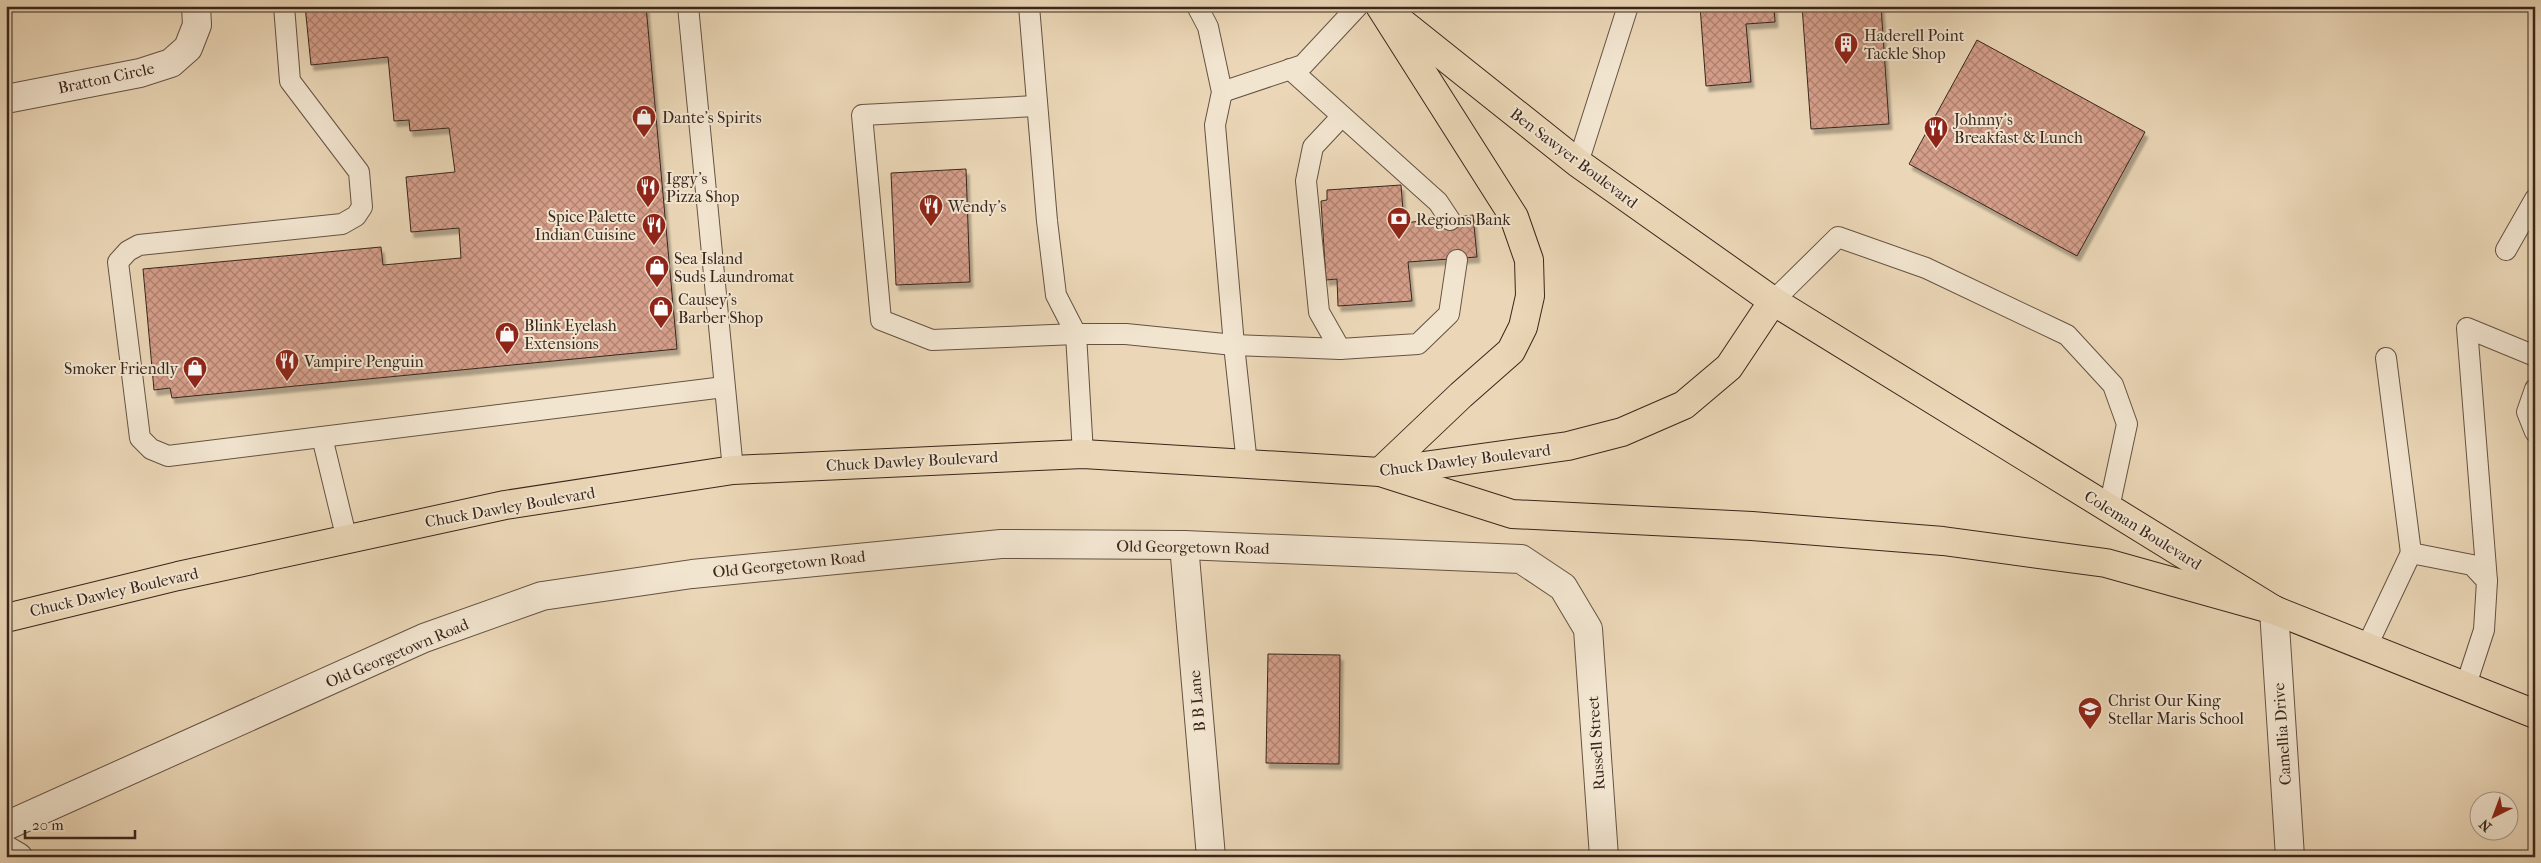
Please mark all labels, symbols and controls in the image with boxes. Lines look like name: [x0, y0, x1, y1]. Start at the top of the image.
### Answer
place label: Haderell Point Tackle Shop: [1864, 26, 1965, 63]
building icon: Haderell Point Tackle Shop: [1833, 31, 1859, 65]
street label: Bratton Circle: [56, 58, 156, 97]
shop icon: Dante's Spirits: [631, 104, 657, 138]
street label: Ben Sawyer Boulevard: [1507, 104, 1642, 212]
place label: Dante's Spirits: [662, 108, 762, 127]
place label: Johnny’s Breakfast & Lunch: [1952, 110, 2083, 147]
restaurant icon: Johnny’s Breakfast & Lunch: [1923, 115, 1949, 149]
place label: Iggy’s Pizza Shop: [666, 169, 740, 206]
restaurant icon: Iggy’s Pizza Shop: [635, 174, 661, 208]
restaurant icon: Wendy's: [918, 193, 944, 227]
place label: Wendy's: [947, 197, 1006, 216]
bank icon: Regions Bank: [1386, 206, 1412, 240]
place label: Spice Palette Indian Cuisine: [535, 207, 636, 244]
place label: Regions Bank: [1416, 210, 1511, 229]
restaurant icon: Spice Palette Indian Cuisine: [641, 212, 667, 246]
place label: Sea Island Suds Laundromat: [674, 249, 795, 286]
shop icon: Sea Island Suds Laundromat: [644, 254, 670, 288]
place label: Causey’s Barber Shop: [678, 290, 763, 327]
shop icon: Causey’s Barber Shop: [648, 295, 674, 329]
place label: Blink Eyelash Extensions: [524, 316, 617, 353]
shop icon: Blink Eyelash Extensions: [494, 321, 520, 355]
restaurant icon: Vampire Penguin: [274, 348, 300, 382]
place label: Vampire Penguin: [303, 352, 425, 371]
shop icon: Smoker Friendly: [182, 355, 208, 389]
place label: Smoker Friendly: [64, 359, 178, 378]
street label: Chuck Dawley Boulevard: [1378, 440, 1552, 480]
street label: Chuck Dawley Boulevard: [825, 447, 999, 475]
street label: Chuck Dawley Boulevard: [424, 483, 597, 531]
street label: Coleman Boulevard: [2081, 486, 2205, 574]
street label: Old Georgetown Road: [1116, 536, 1270, 558]
street label: Old Georgetown Road: [712, 547, 867, 581]
street label: Chuck Dawley Boulevard: [28, 563, 200, 621]
street label: Old Georgetown Road: [323, 614, 472, 692]
street label: B B Lane: [1185, 669, 1209, 733]
street label: Camellia Drive: [2269, 682, 2295, 786]
place label: Christ Our King Stellar Maris School: [2108, 691, 2244, 728]
street label: Russell Street: [1583, 695, 1609, 791]
school or university icon: Christ Our King Stellar Maris School: [2077, 696, 2103, 730]
north arrow: [2468, 790, 2518, 840]
scale bar: [25, 808, 135, 840]
text: N: [2476, 815, 2495, 835]
text: 20 m: [32, 816, 64, 834]

